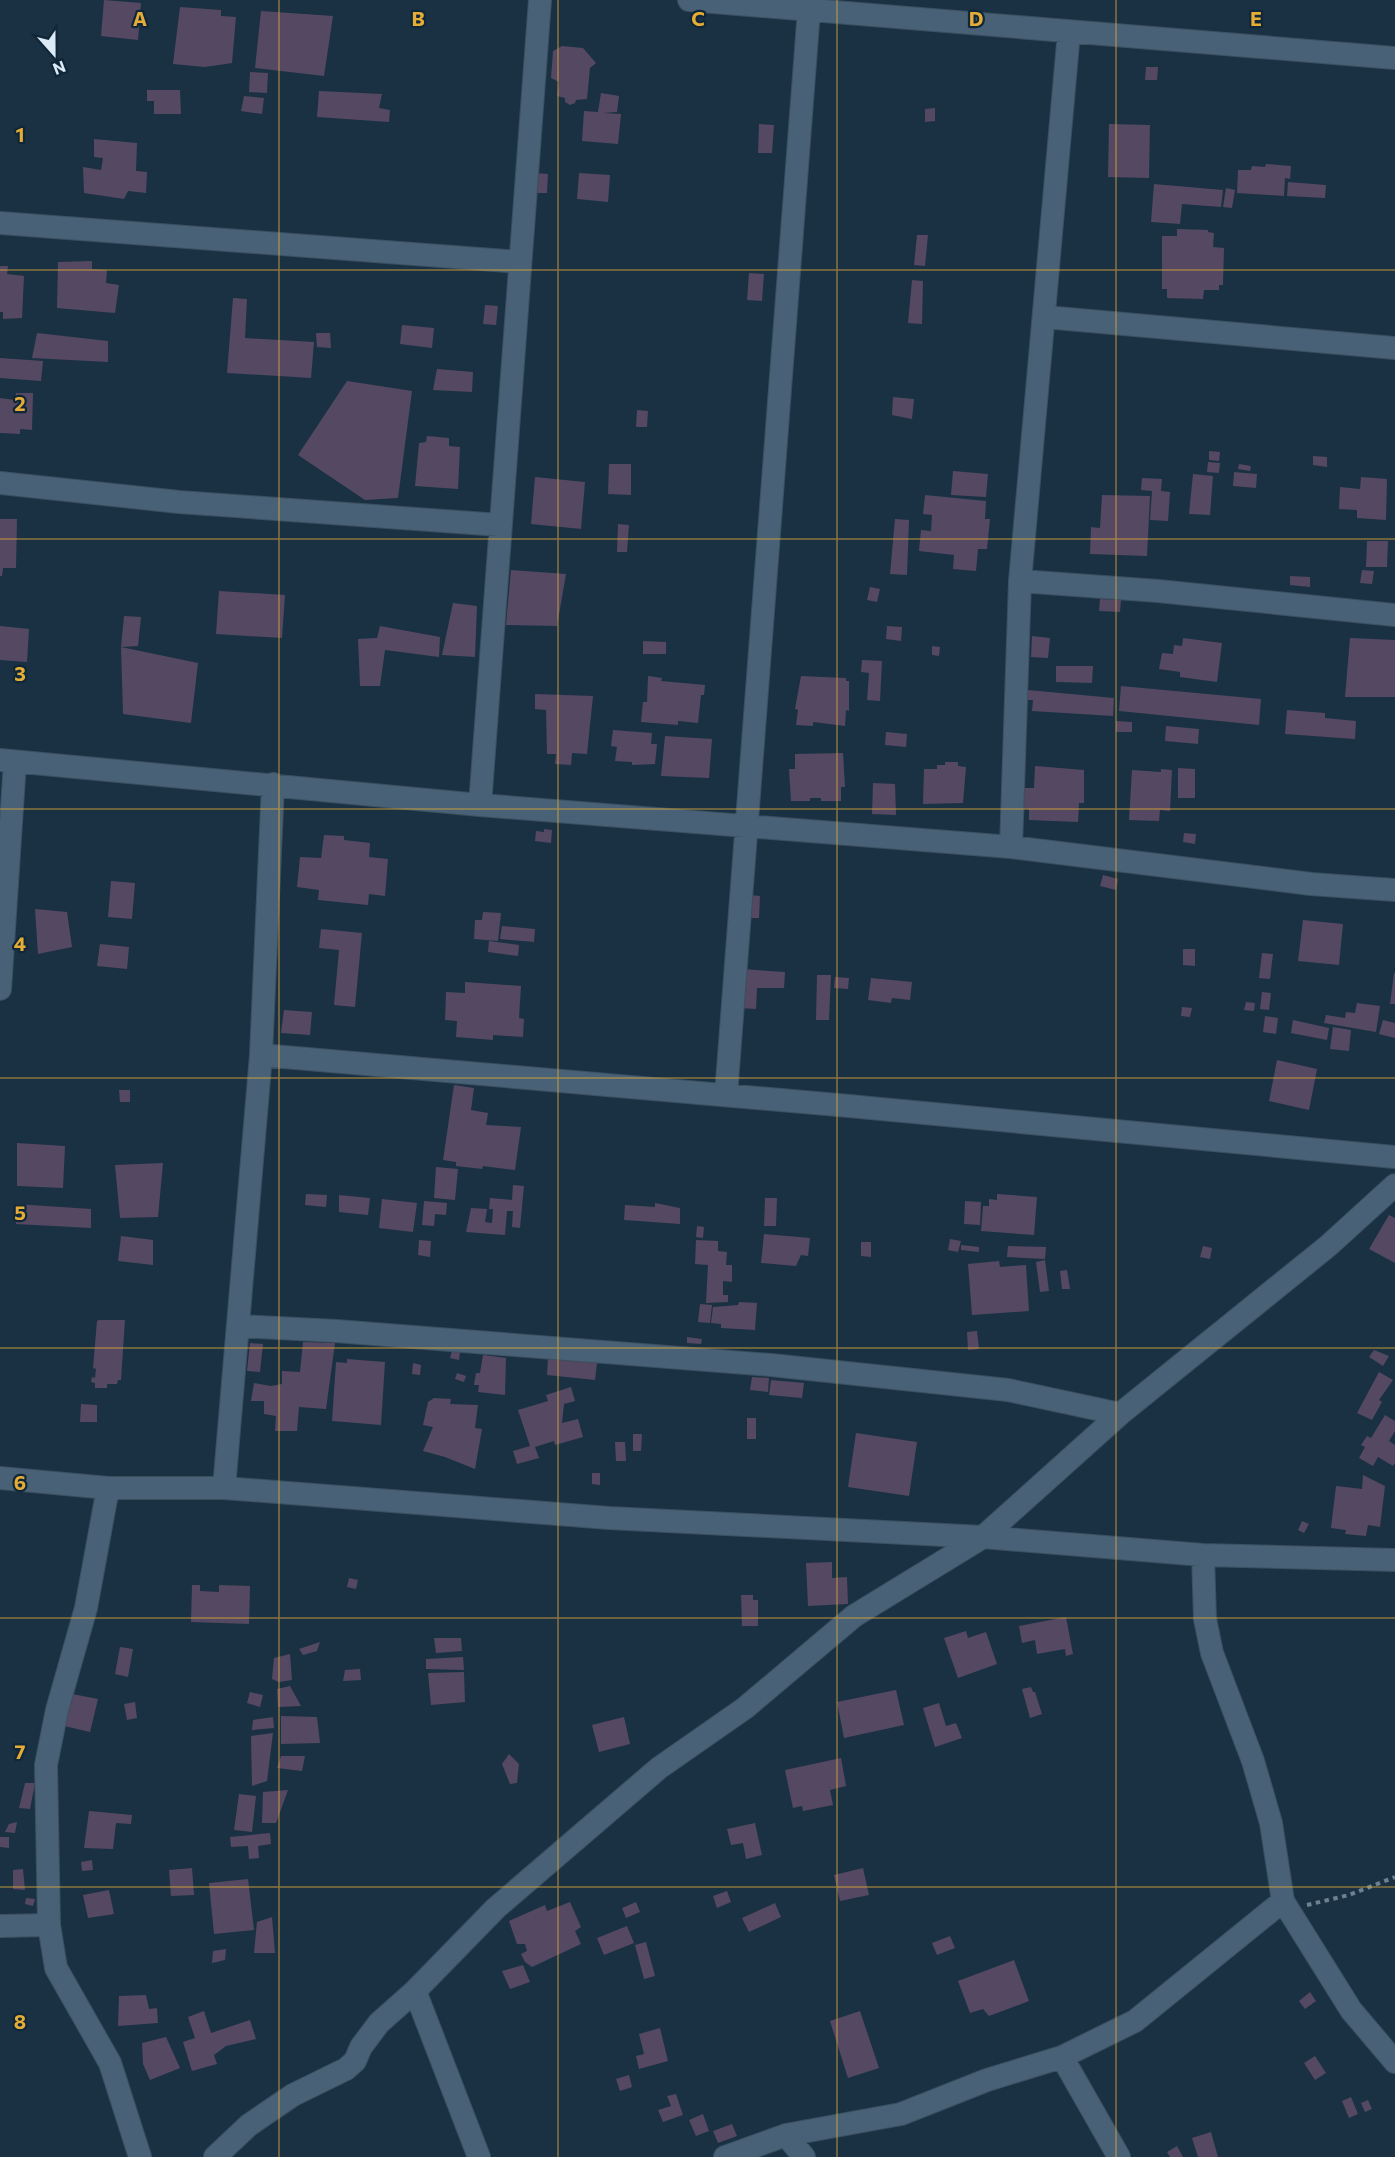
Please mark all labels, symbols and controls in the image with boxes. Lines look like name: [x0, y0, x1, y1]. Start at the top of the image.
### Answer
text: A: [133, 6, 147, 30]
text: B: [411, 6, 425, 30]
text: C: [691, 6, 705, 30]
text: D: [969, 6, 983, 30]
text: E: [1250, 6, 1262, 30]
north arrow: [24, 24, 84, 84]
text: N: [51, 57, 69, 79]
text: 1: [15, 122, 25, 146]
text: 2: [14, 391, 26, 415]
text: 3: [14, 661, 26, 685]
text: 4: [14, 931, 26, 955]
text: 5: [14, 1200, 26, 1224]
text: 6: [14, 1470, 26, 1494]
text: 7: [15, 1739, 26, 1763]
text: 8: [14, 2009, 26, 2033]

